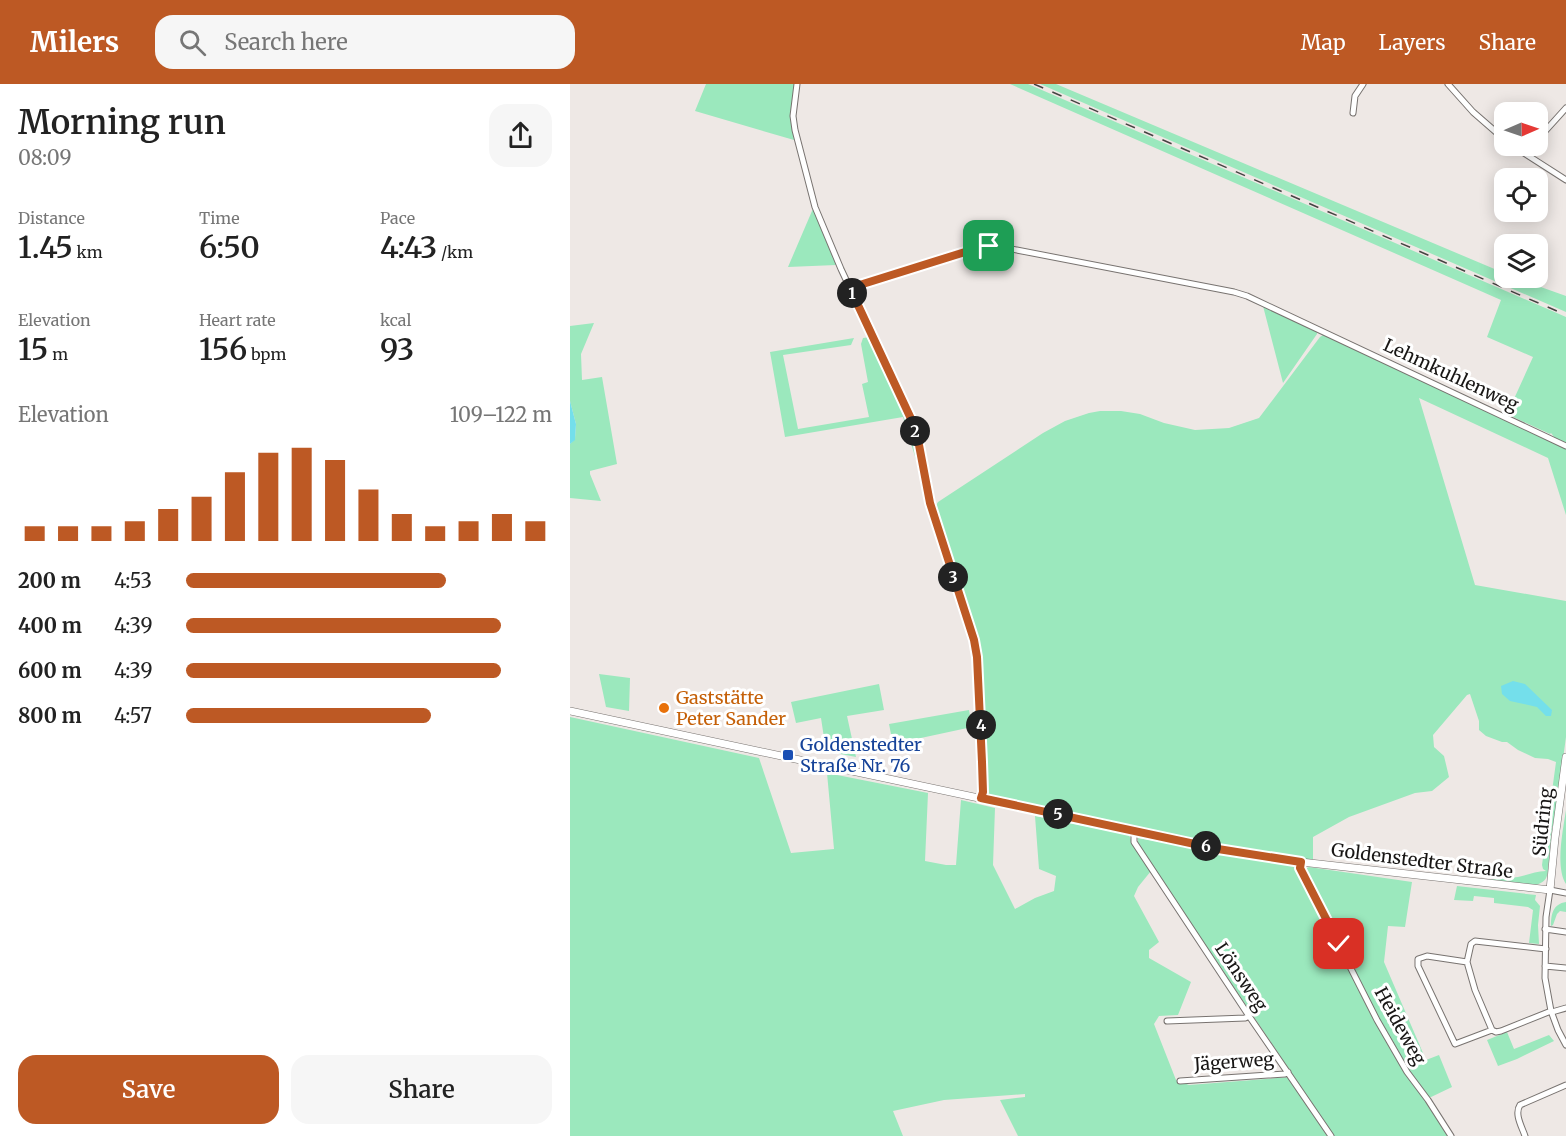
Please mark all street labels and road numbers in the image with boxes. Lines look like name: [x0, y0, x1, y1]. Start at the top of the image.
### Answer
street label: Lehmkuhlenweg: [1380, 333, 1523, 416]
street label: Südring: [1527, 786, 1558, 858]
street label: Goldenstedter Straße: [1330, 838, 1514, 883]
street label: Lönsweg: [1210, 938, 1273, 1016]
street label: Heideweg: [1370, 983, 1431, 1069]
street label: Jägerweg: [1192, 1047, 1275, 1076]

